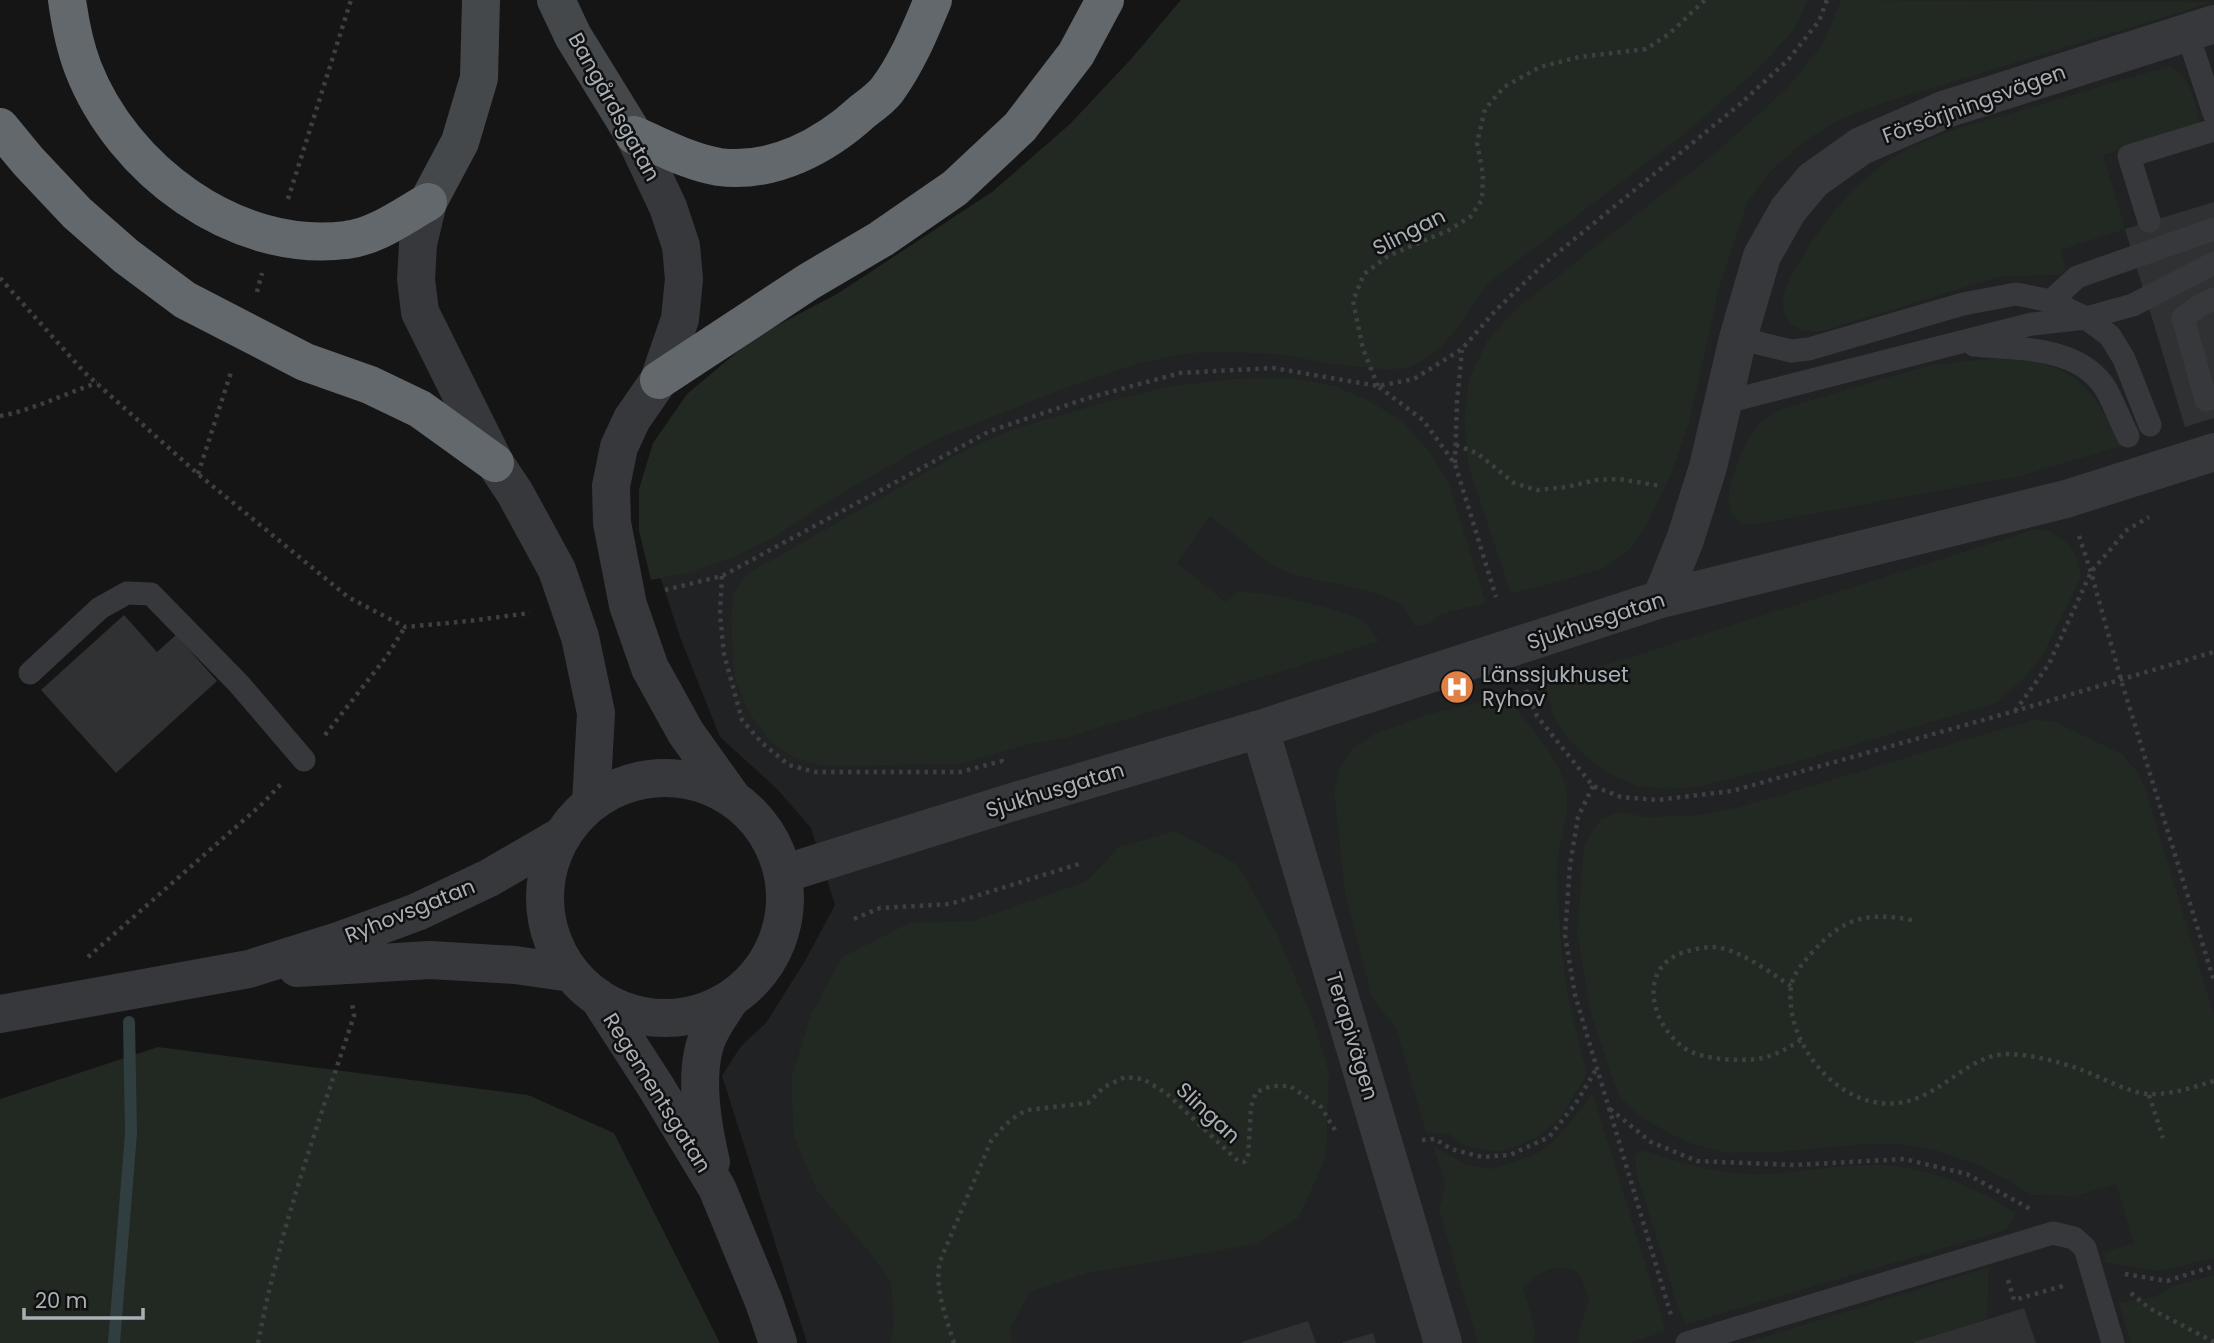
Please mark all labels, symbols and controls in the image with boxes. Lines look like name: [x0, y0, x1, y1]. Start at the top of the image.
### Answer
street label: Bangårdsgatan: [562, 27, 667, 186]
street label: Försörjningsvägen: [1878, 57, 2070, 150]
street label: Slingan: [1367, 201, 1450, 262]
street label: Sjukhusgatan: [1523, 585, 1668, 656]
place label: Länssjukhuset Ryhov: [1482, 660, 1629, 713]
hospital icon: Länssjukhuset Ryhov: [1438, 668, 1476, 706]
street label: Sjukhusgatan: [982, 755, 1128, 824]
street label: Ryhovsgatan: [340, 871, 479, 950]
street label: Terapivägen: [1319, 968, 1386, 1103]
street label: Regementsgatan: [597, 1007, 718, 1178]
street label: Slingan: [1170, 1075, 1247, 1150]
scale bar: [24, 1276, 144, 1320]
text: 20 m: [35, 1286, 88, 1315]

